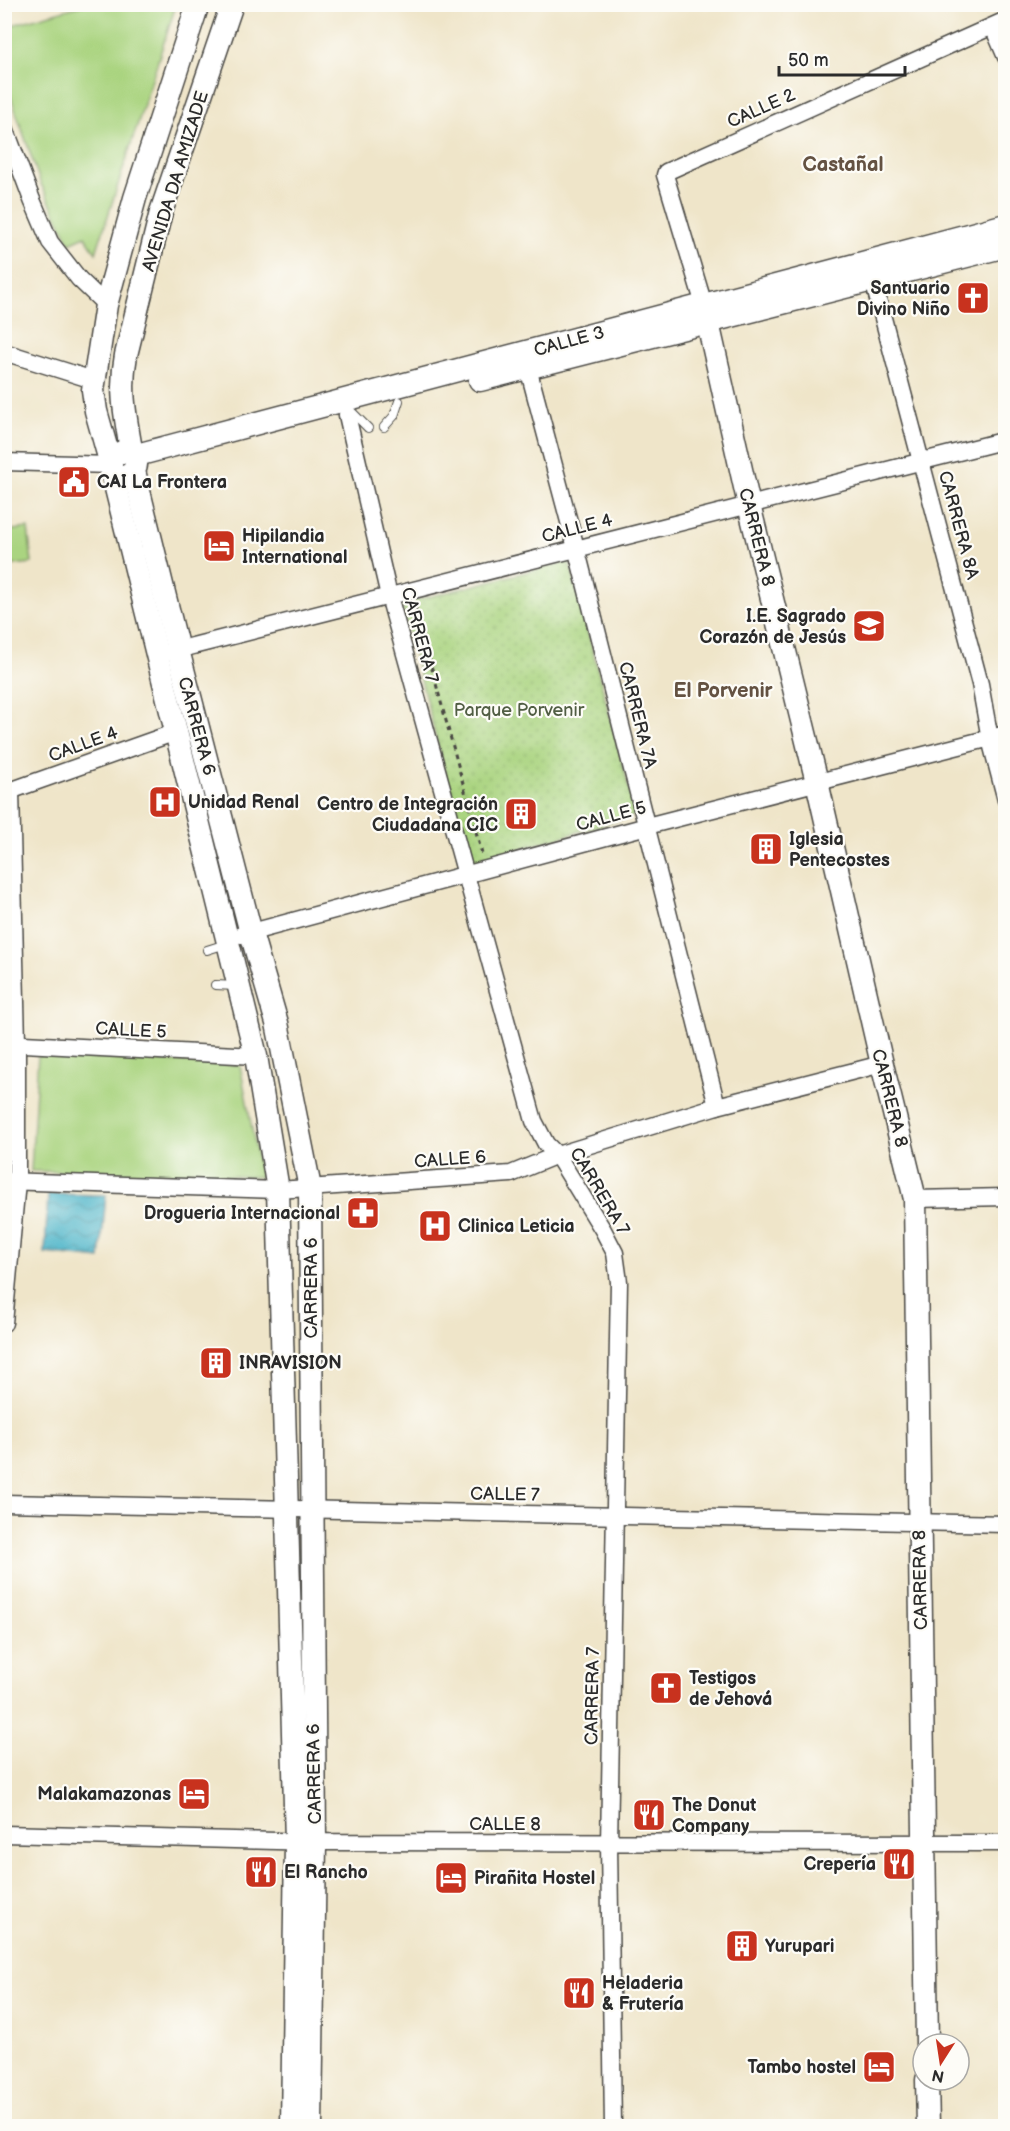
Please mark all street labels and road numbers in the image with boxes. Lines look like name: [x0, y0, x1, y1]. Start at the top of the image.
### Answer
street label: CALLE 2: [724, 84, 799, 133]
street label: AVENIDA DA AMIZADE: [138, 88, 213, 274]
street label: CALLE 3: [531, 322, 607, 361]
street label: CARRERA 8A: [934, 469, 983, 582]
street label: CARRERA 8: [734, 486, 779, 588]
street label: CALLE 4: [540, 510, 615, 547]
street label: CARRERA 7: [397, 585, 442, 685]
street label: CARRERA 7A: [614, 660, 661, 771]
street label: CARRERA 6: [173, 675, 220, 778]
street label: CALLE 4: [46, 722, 121, 767]
street label: CALLE 5: [574, 797, 648, 836]
street label: CALLE 5: [95, 1018, 167, 1043]
street label: CARRERA 8: [867, 1047, 912, 1149]
street label: CARRERA 7: [565, 1144, 634, 1239]
street label: CALLE 6: [413, 1147, 487, 1172]
street label: CARRERA 6: [301, 1238, 322, 1338]
street label: CALLE 7: [470, 1483, 540, 1506]
street label: CARRERA 8: [909, 1530, 932, 1630]
street label: CARRERA 7: [581, 1647, 604, 1745]
street label: CARRERA 6: [303, 1723, 326, 1825]
street label: CALLE 8: [469, 1814, 541, 1835]

